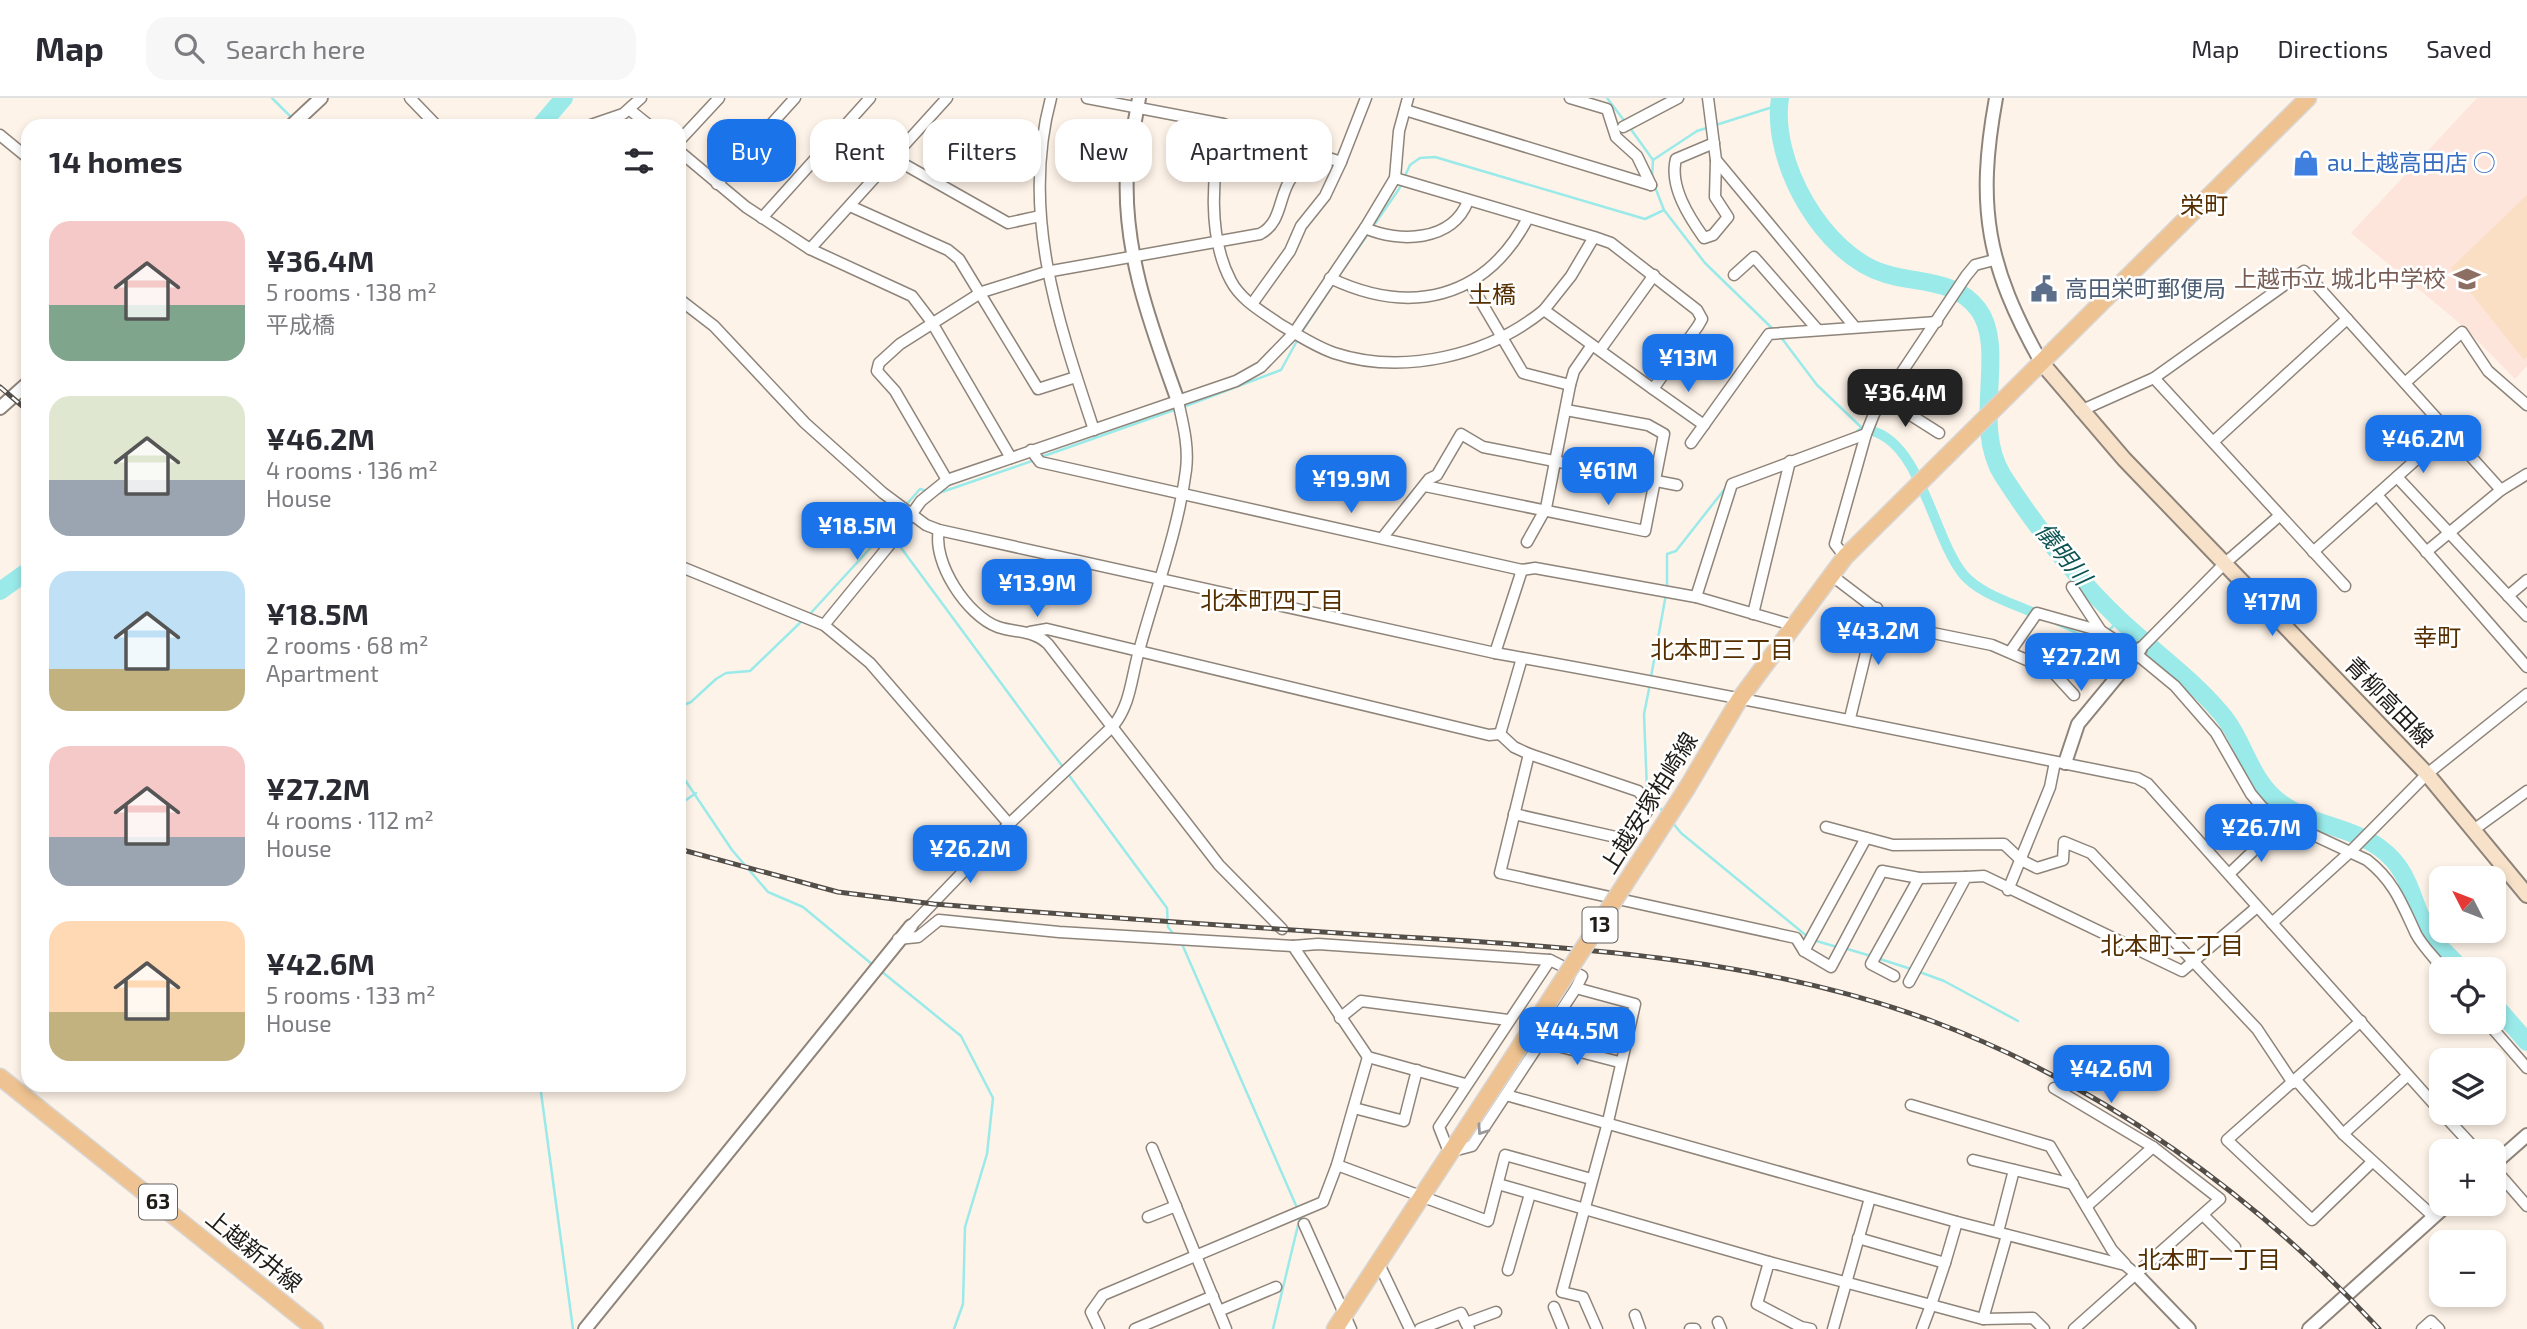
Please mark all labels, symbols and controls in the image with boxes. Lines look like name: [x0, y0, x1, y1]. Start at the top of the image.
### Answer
search box: [146, 17, 636, 80]
text: Map: [35, 28, 104, 68]
icon: search: [170, 29, 208, 67]
text: Search here: [226, 33, 365, 64]
text: Map: [2191, 34, 2239, 63]
text: Directions: [2277, 34, 2388, 63]
text: Saved: [2426, 34, 2492, 63]
chip: Buy: [707, 119, 796, 182]
chip: Rent: [810, 119, 909, 182]
chip: Filters: [923, 119, 1041, 182]
chip: New: [1055, 119, 1152, 182]
chip: Apartment: [1166, 119, 1332, 182]
icon: filters: [620, 142, 658, 180]
text: 14 homes: [49, 143, 183, 179]
shop icon: au上越高田店 ○: [2291, 148, 2321, 178]
place label: au上越高田店 ○: [2327, 148, 2496, 176]
district label: 栄町: [2180, 190, 2228, 219]
text: ¥36.4M: [266, 242, 374, 278]
icon: home: [105, 249, 189, 333]
place label: 上越市立 城北中学校: [2234, 264, 2446, 292]
school or university icon: 上越市立 城北中学校: [2452, 264, 2482, 294]
public building icon: 高田栄町郵便局: [2029, 274, 2059, 304]
place label: 高田栄町郵便局: [2065, 274, 2226, 302]
text: 5 rooms · 138 m²: [266, 278, 437, 306]
district label: 土橋: [1468, 279, 1516, 308]
text: 平成橋: [266, 310, 335, 338]
pin: ¥13M: [1647, 334, 1729, 394]
text: ¥13M: [1658, 343, 1718, 371]
pin: ¥36.4M: [1848, 370, 1962, 429]
text: ¥36.4M: [1863, 378, 1947, 406]
pin: ¥46.2M: [2366, 416, 2480, 475]
text: ¥46.2M: [266, 420, 375, 456]
icon: home: [105, 424, 189, 508]
text: ¥46.2M: [2381, 424, 2465, 452]
pin: ¥61M: [1567, 448, 1649, 507]
text: 4 rooms · 136 m²: [266, 456, 438, 484]
pin: ¥19.9M: [1294, 456, 1408, 515]
text: ¥61M: [1578, 456, 1638, 484]
text: ¥19.9M: [1311, 464, 1391, 492]
text: House: [266, 484, 332, 512]
pin: ¥18.5M: [800, 503, 914, 562]
text: ¥18.5M: [818, 511, 896, 539]
water label: 儀明川: [2030, 516, 2100, 592]
pin: ¥13.9M: [980, 560, 1094, 619]
text: ¥13.9M: [998, 568, 1076, 596]
pin: ¥17M: [2231, 578, 2313, 638]
district label: 北本町四丁目: [1200, 585, 1344, 614]
text: ¥17M: [2243, 587, 2301, 615]
text: ¥18.5M: [266, 595, 369, 631]
icon: home: [105, 599, 189, 683]
pin: ¥43.2M: [1821, 608, 1935, 667]
text: ¥43.2M: [1837, 616, 1919, 644]
district label: 幸町: [2413, 622, 2461, 651]
text: 2 rooms · 68 m²: [266, 631, 429, 659]
district label: 北本町三丁目: [1650, 634, 1794, 663]
pin: ¥27.2M: [2024, 634, 2138, 693]
text: ¥27.2M: [2041, 642, 2121, 670]
street label: 青柳高田線: [2340, 650, 2440, 752]
text: Apartment: [266, 659, 379, 687]
street label: 上越安塚柏崎線: [1594, 727, 1703, 878]
text: ¥27.2M: [266, 770, 370, 806]
icon: home: [105, 774, 189, 858]
pin: ¥26.7M: [2204, 804, 2318, 864]
text: 4 rooms · 112 m²: [266, 806, 434, 834]
text: ¥26.7M: [2221, 813, 2301, 841]
pin: ¥26.2M: [913, 826, 1027, 885]
text: House: [266, 834, 332, 862]
text: ¥26.2M: [929, 834, 1011, 862]
north arrow: [2429, 866, 2506, 943]
map controls: [2429, 866, 2506, 1307]
road number: 13: [1582, 908, 1618, 942]
district label: 北本町二丁目: [2100, 930, 2244, 959]
text: ¥42.6M: [266, 945, 375, 981]
icon: home: [105, 949, 189, 1033]
button: locate: [2429, 957, 2506, 1034]
text: 5 rooms · 133 m²: [266, 981, 436, 1009]
pin: ¥44.5M: [1520, 1007, 1634, 1067]
text: House: [266, 1009, 332, 1037]
text: ¥44.5M: [1535, 1016, 1619, 1044]
pin: ¥42.6M: [2054, 1046, 2168, 1105]
button: layers: [2429, 1048, 2506, 1125]
text: ¥42.6M: [2069, 1054, 2153, 1082]
one-way arrow: [1478, 1122, 1490, 1135]
button: +: [2429, 1139, 2506, 1216]
road number: 63: [139, 1184, 177, 1220]
street label: 上越新井線: [201, 1203, 308, 1297]
button: −: [2429, 1230, 2506, 1307]
district label: 北本町一丁目: [2137, 1244, 2281, 1273]

